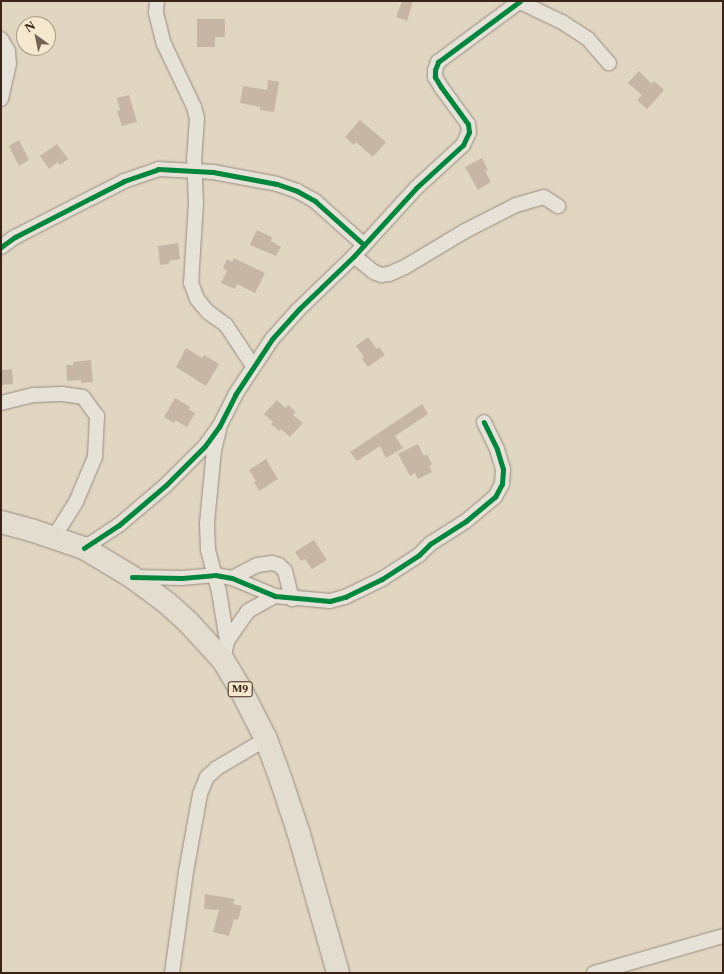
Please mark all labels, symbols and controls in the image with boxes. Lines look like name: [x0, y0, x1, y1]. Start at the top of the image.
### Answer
north arrow: [16, 16, 56, 56]
text: N: [22, 18, 38, 35]
road number: M9: [227, 681, 253, 697]

